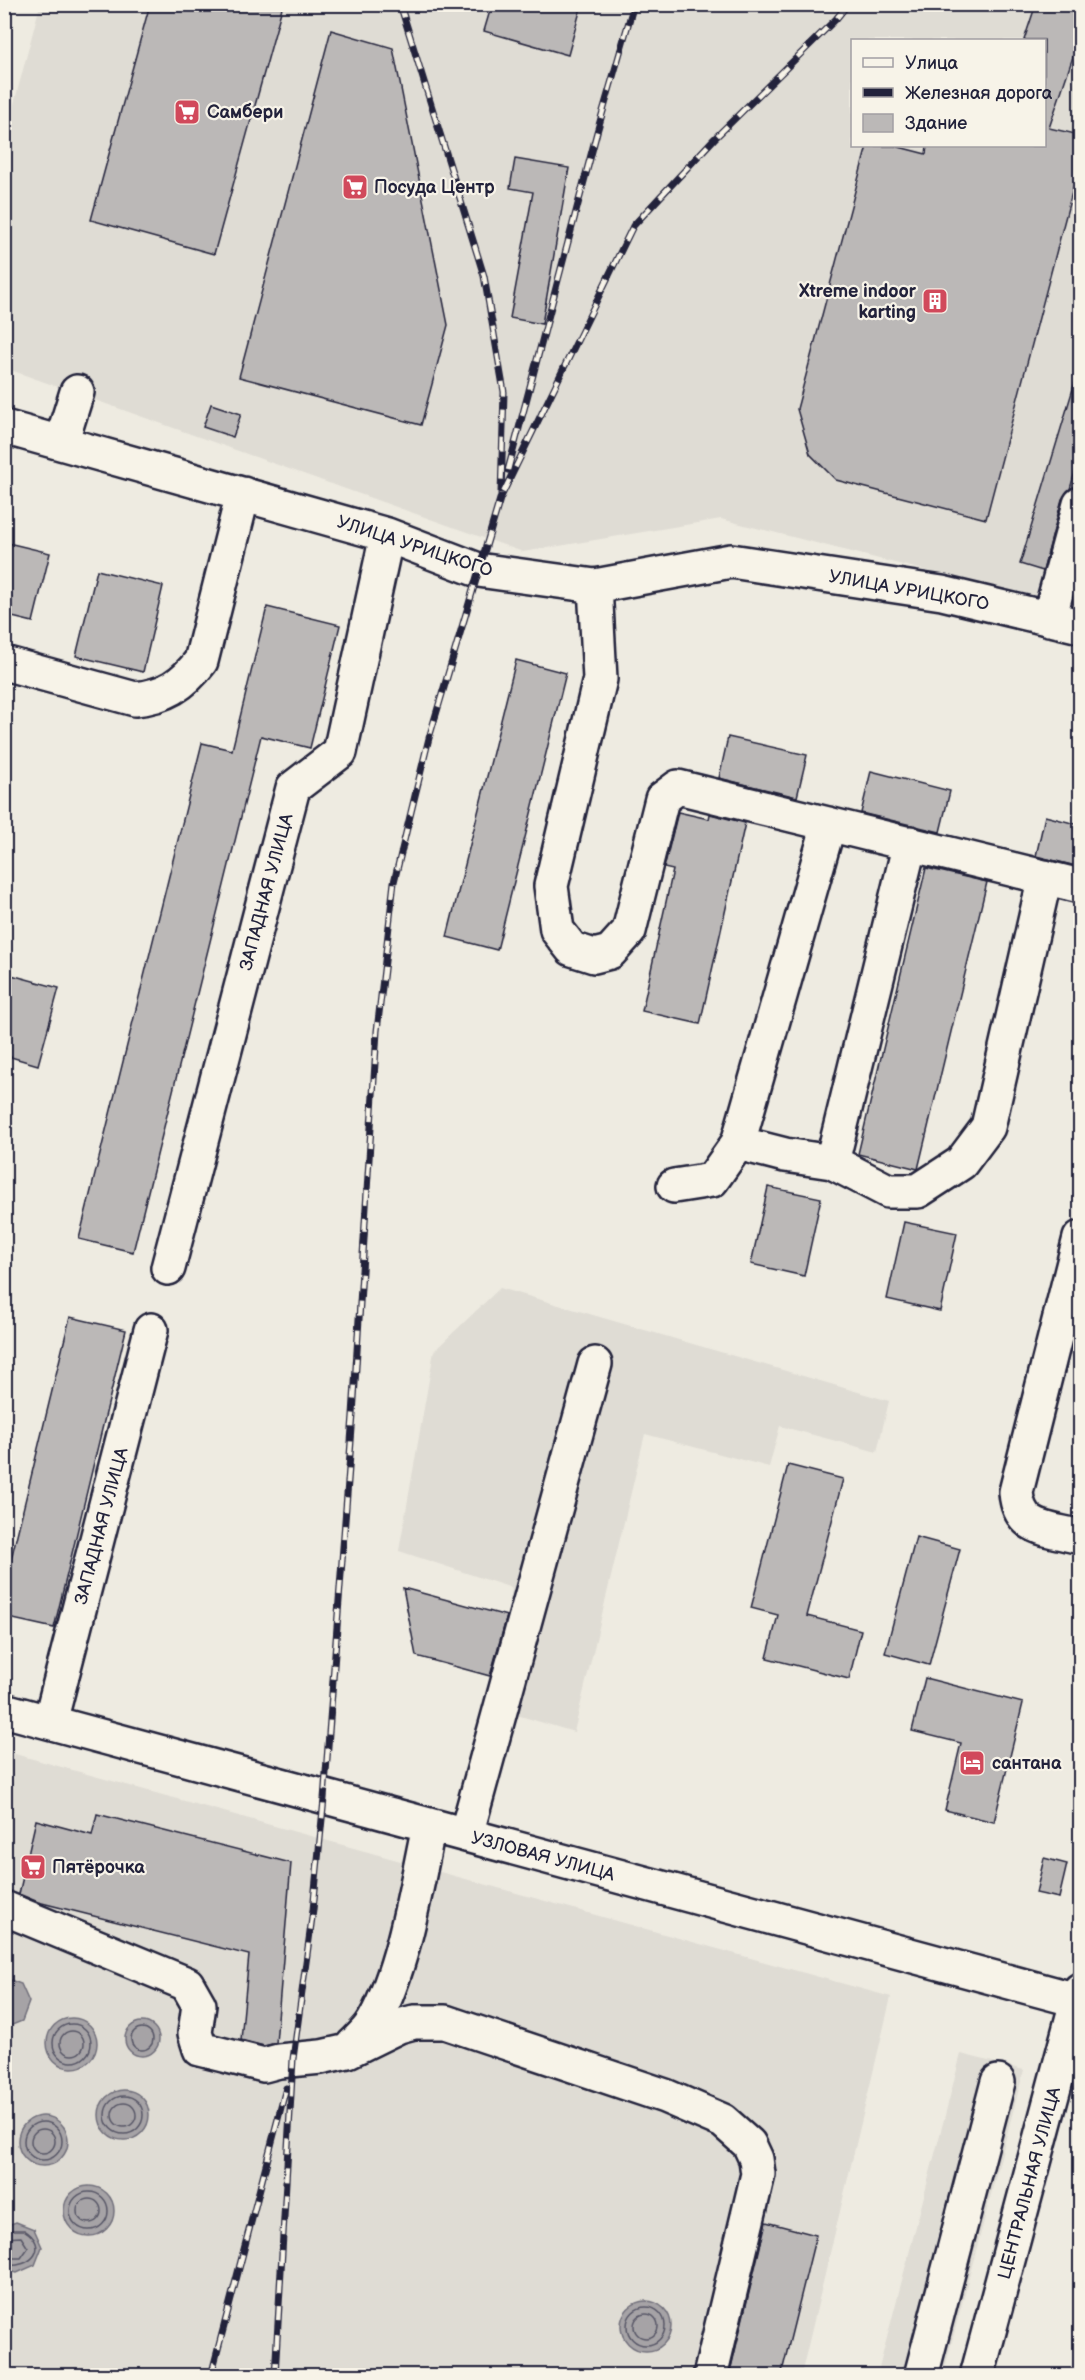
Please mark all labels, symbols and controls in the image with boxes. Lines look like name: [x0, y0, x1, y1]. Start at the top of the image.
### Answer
legend: [851, 39, 1046, 147]
text: Улица: [905, 53, 959, 74]
text: Железная дорога: [905, 83, 1053, 104]
supermarket icon: Самбери: [172, 97, 202, 127]
place label: Самбери: [207, 102, 283, 123]
text: Здание: [905, 113, 967, 134]
supermarket icon: Посуда Центр: [340, 172, 370, 202]
place label: Посуда Центр: [374, 177, 495, 198]
place label: Xtreme indoor karting: [799, 281, 917, 323]
building icon: Xtreme indoor karting: [920, 286, 950, 316]
street label: УЛИЦА УРИЦКОГО: [334, 511, 495, 582]
street label: УЛИЦА УРИЦКОГО: [827, 566, 991, 615]
street label: ЗАПАДНАЯ УЛИЦА: [235, 811, 298, 973]
street label: ЗАПАДНАЯ УЛИЦА: [70, 1445, 133, 1607]
hotel icon: сантана: [957, 1748, 987, 1778]
place label: сантана: [992, 1753, 1062, 1774]
street label: УЗЛОВАЯ УЛИЦА: [469, 1827, 617, 1886]
supermarket icon: Пятёрочка: [18, 1852, 48, 1882]
place label: Пятёрочка: [52, 1857, 145, 1878]
street label: ЦЕНТРАЛЬНАЯ УЛИЦА: [994, 2085, 1065, 2281]

